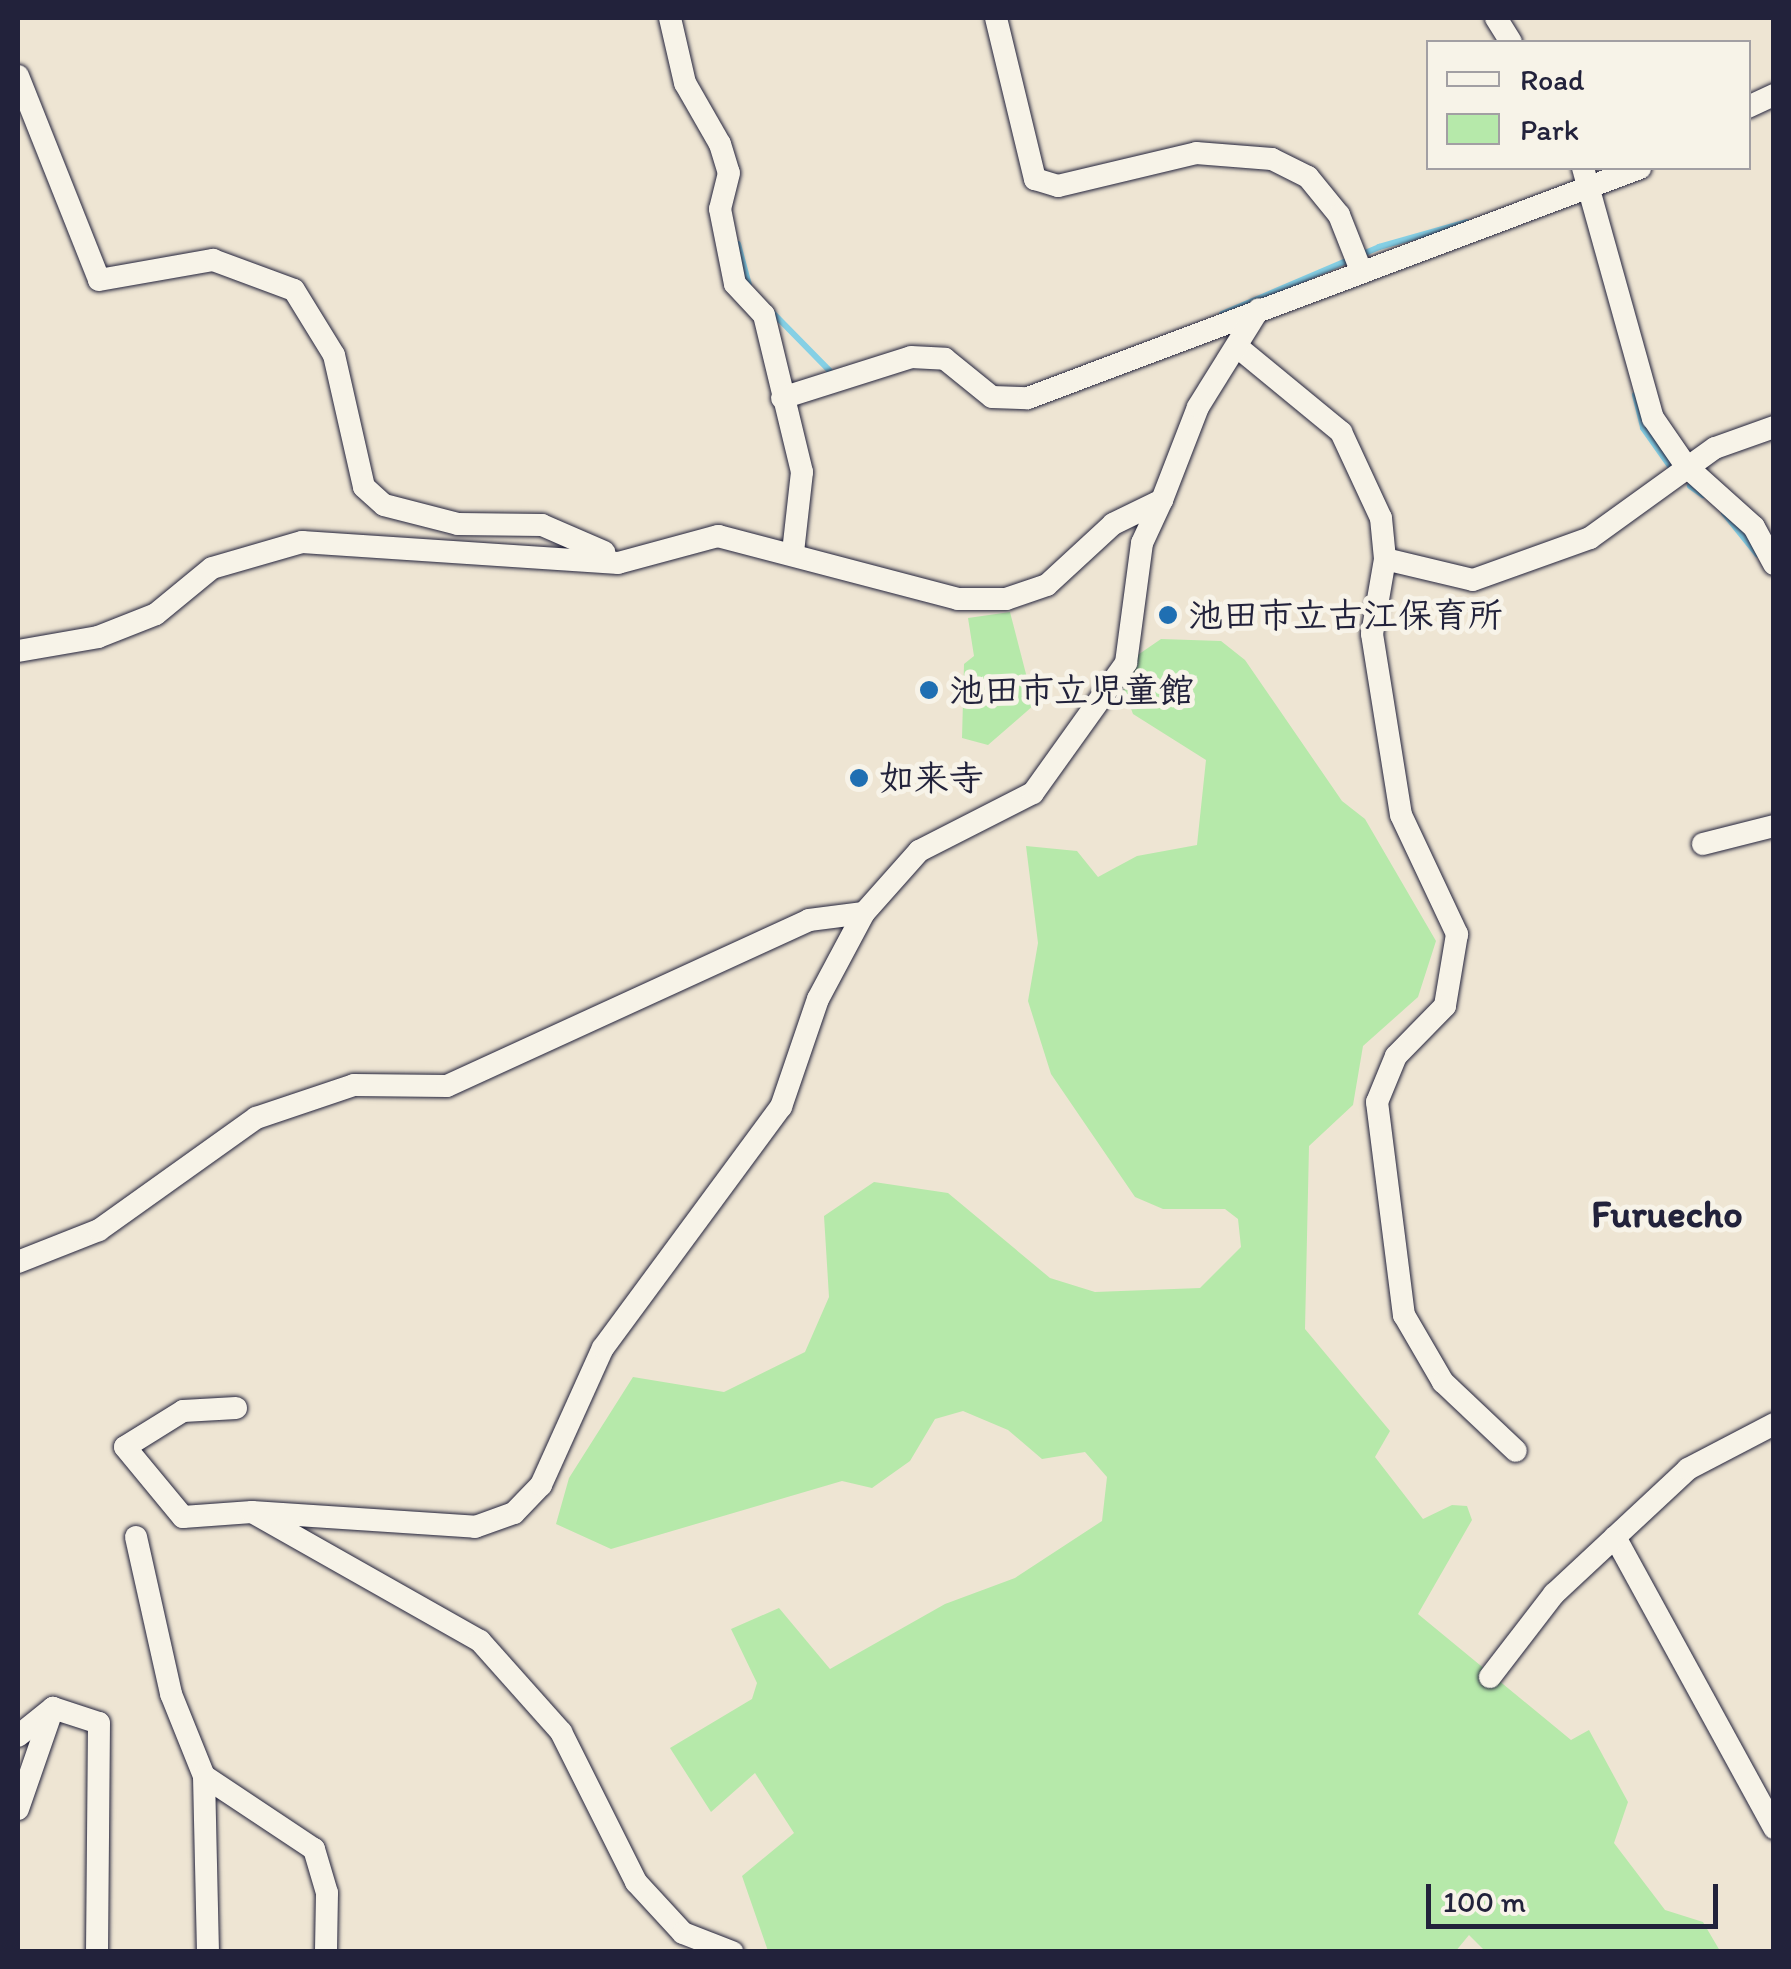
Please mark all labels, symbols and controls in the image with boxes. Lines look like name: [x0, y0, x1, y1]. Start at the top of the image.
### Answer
legend: [1426, 40, 1751, 170]
text: Road: [1520, 61, 1585, 98]
text: Park: [1520, 111, 1579, 148]
place label: 池田市立古江保育所: [1188, 594, 1503, 636]
marker: 池田市立古江保育所: [1157, 604, 1179, 626]
place label: 池田市立児童館: [949, 669, 1194, 711]
marker: 池田市立児童館: [918, 679, 940, 701]
place label: 如来寺: [879, 757, 984, 799]
marker: 如来寺: [848, 767, 870, 789]
district label: Furuecho: [1591, 1192, 1743, 1238]
scale bar: [1431, 1864, 1724, 1926]
text: 100 m: [1443, 1883, 1526, 1920]

